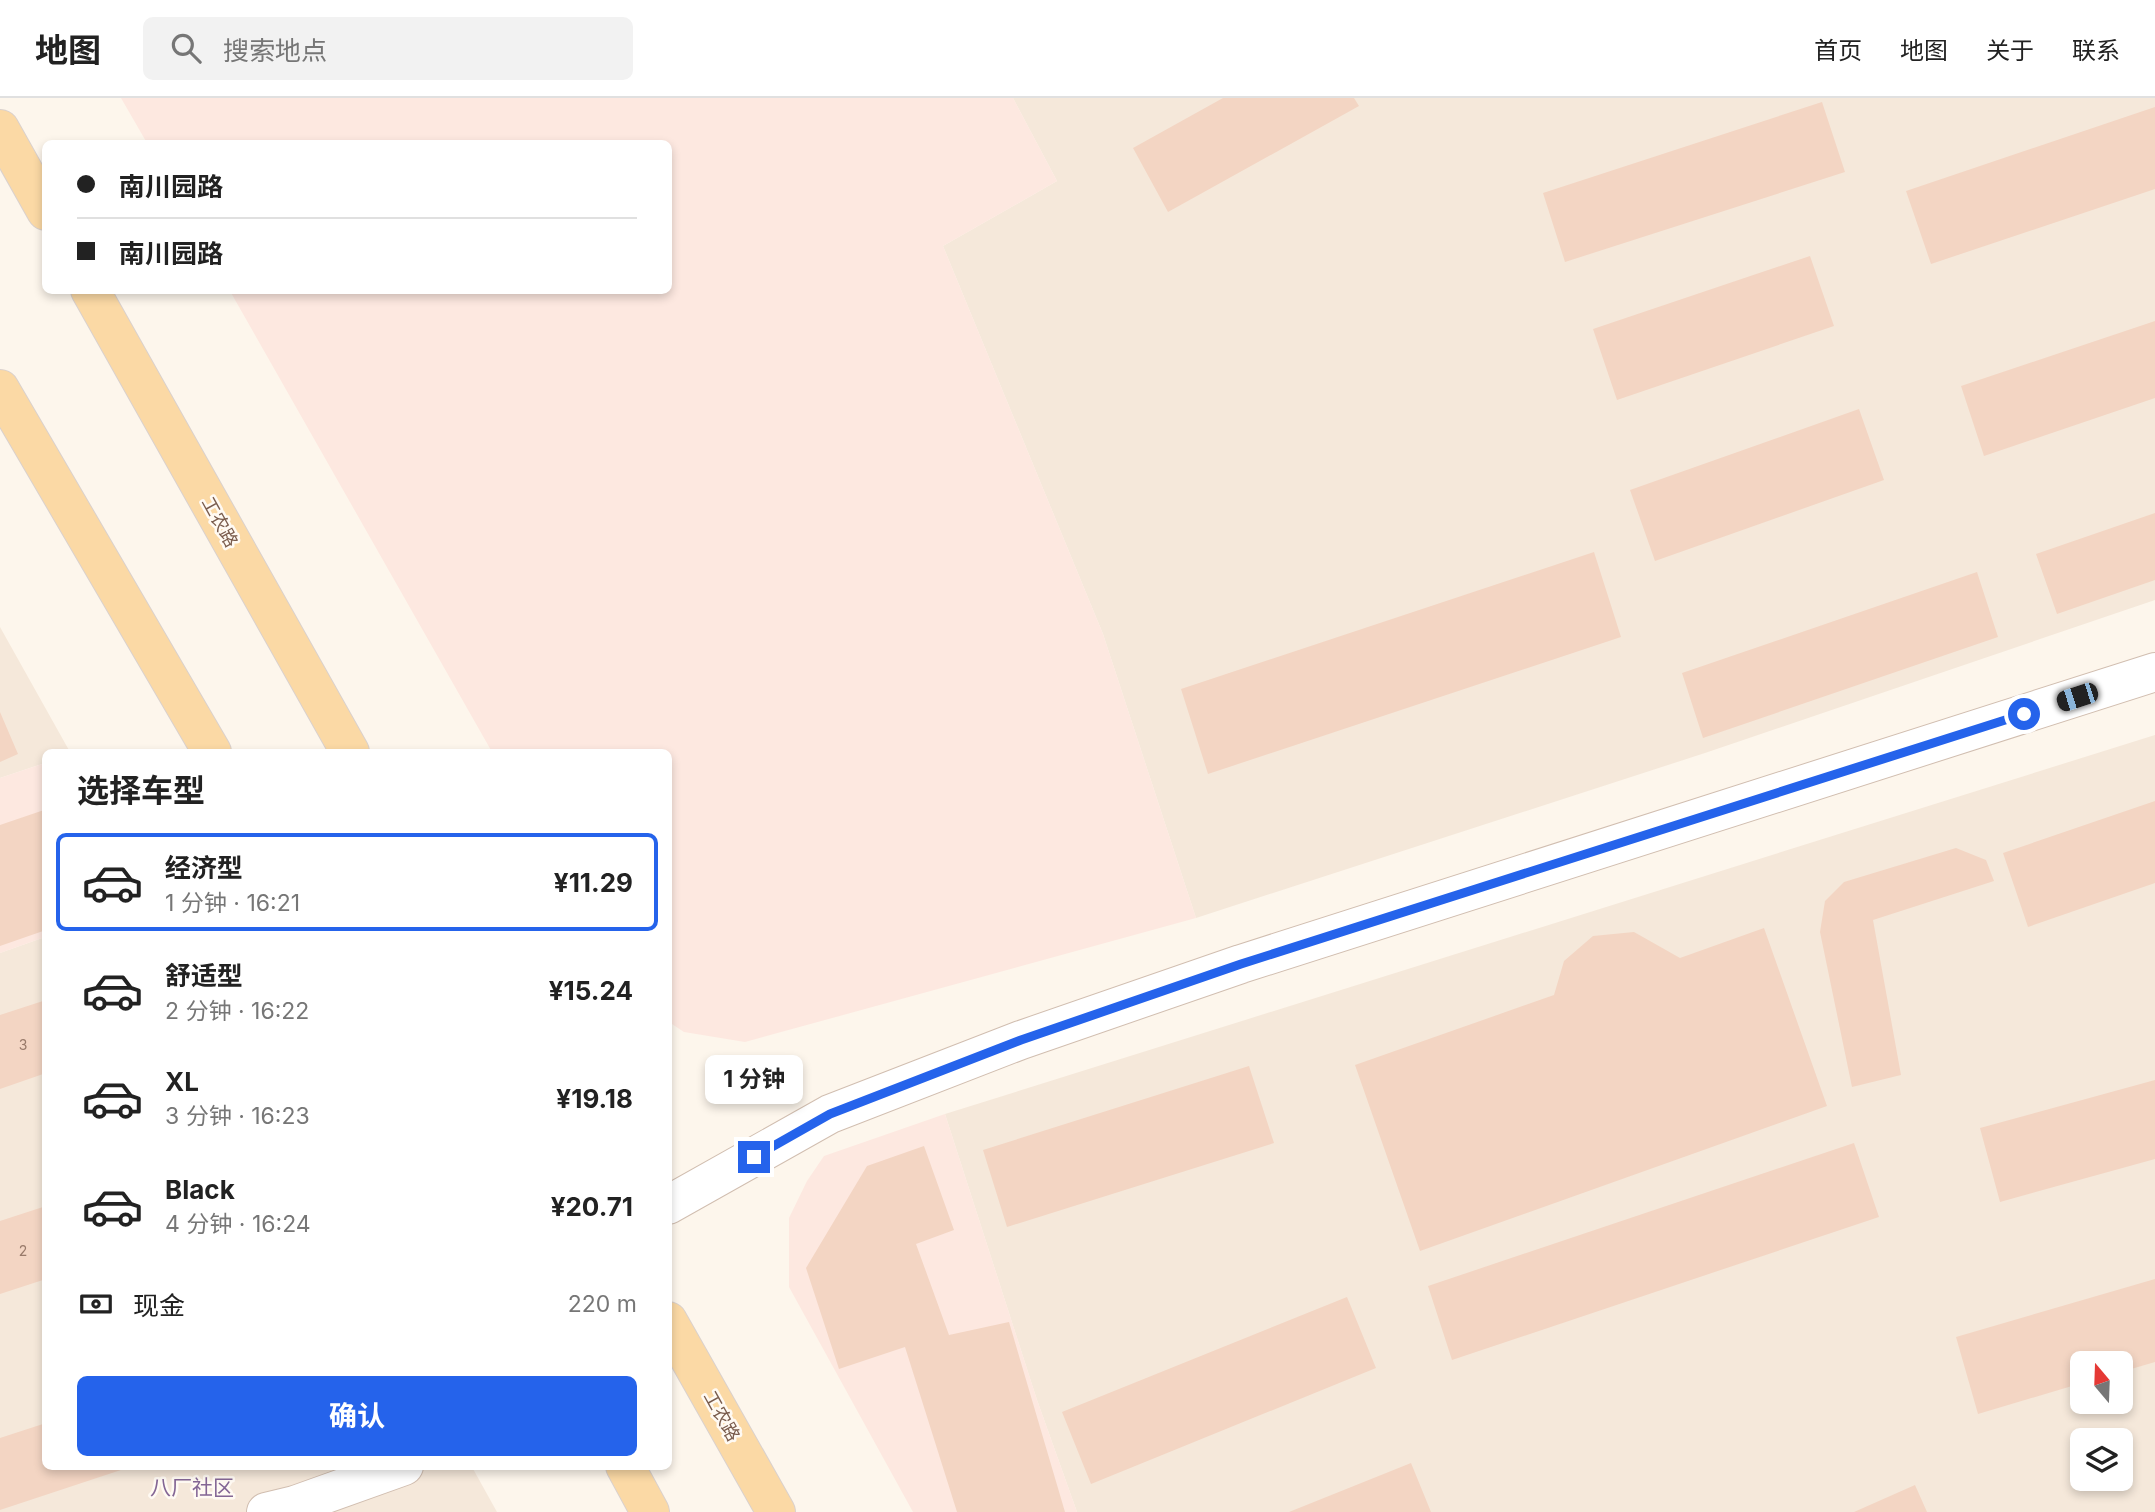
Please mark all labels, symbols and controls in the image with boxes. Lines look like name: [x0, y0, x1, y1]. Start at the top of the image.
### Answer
search box: [143, 17, 633, 80]
icon: search: [167, 29, 205, 67]
text: 地图: [35, 30, 101, 70]
text: 搜索地点: [223, 35, 327, 66]
text: 首页: [1814, 36, 1862, 65]
text: 地图: [1900, 36, 1948, 65]
text: 关于: [1986, 36, 2034, 65]
text: 联系: [2072, 36, 2120, 65]
text: 南川园路: [119, 171, 223, 202]
text: 南川园路: [119, 238, 223, 269]
street label: 工农路: [198, 493, 242, 551]
car: [2054, 681, 2101, 713]
route start: [2008, 698, 2040, 730]
text: 选择车型: [77, 771, 205, 810]
icon: car: [81, 851, 144, 914]
text: 经济型: [165, 852, 243, 883]
text: ¥11.29: [554, 867, 633, 898]
text: 1 分钟 · 16:21: [165, 889, 300, 917]
icon: car: [81, 959, 144, 1022]
text: 舒适型: [165, 960, 243, 991]
text: ¥15.24: [549, 975, 633, 1006]
text: 2 分钟 · 16:22: [165, 997, 309, 1025]
house number: 3: [19, 1036, 27, 1053]
callout: 1 分钟: [705, 1056, 803, 1104]
text: 1 分钟: [723, 1065, 785, 1093]
text: XL: [165, 1066, 199, 1097]
icon: car: [81, 1067, 144, 1130]
text: ¥19.18: [556, 1083, 633, 1114]
text: 3 分钟 · 16:23: [165, 1102, 310, 1130]
route end: [738, 1141, 770, 1173]
text: Black: [165, 1174, 235, 1205]
icon: car: [81, 1175, 144, 1238]
text: ¥20.71: [551, 1191, 633, 1222]
text: 4 分钟 · 16:24: [165, 1210, 311, 1238]
house number: 2: [19, 1242, 27, 1259]
icon: cash: [77, 1285, 115, 1323]
text: 现金: [133, 1290, 185, 1321]
text: 220 m: [568, 1290, 637, 1318]
north arrow: [2070, 1351, 2133, 1414]
map controls: [2070, 1351, 2133, 1491]
button: 确认: [77, 1376, 637, 1456]
street label: 工农路: [700, 1387, 744, 1445]
button: layers: [2070, 1428, 2133, 1491]
district label: 八厂社区: [150, 1475, 234, 1500]

